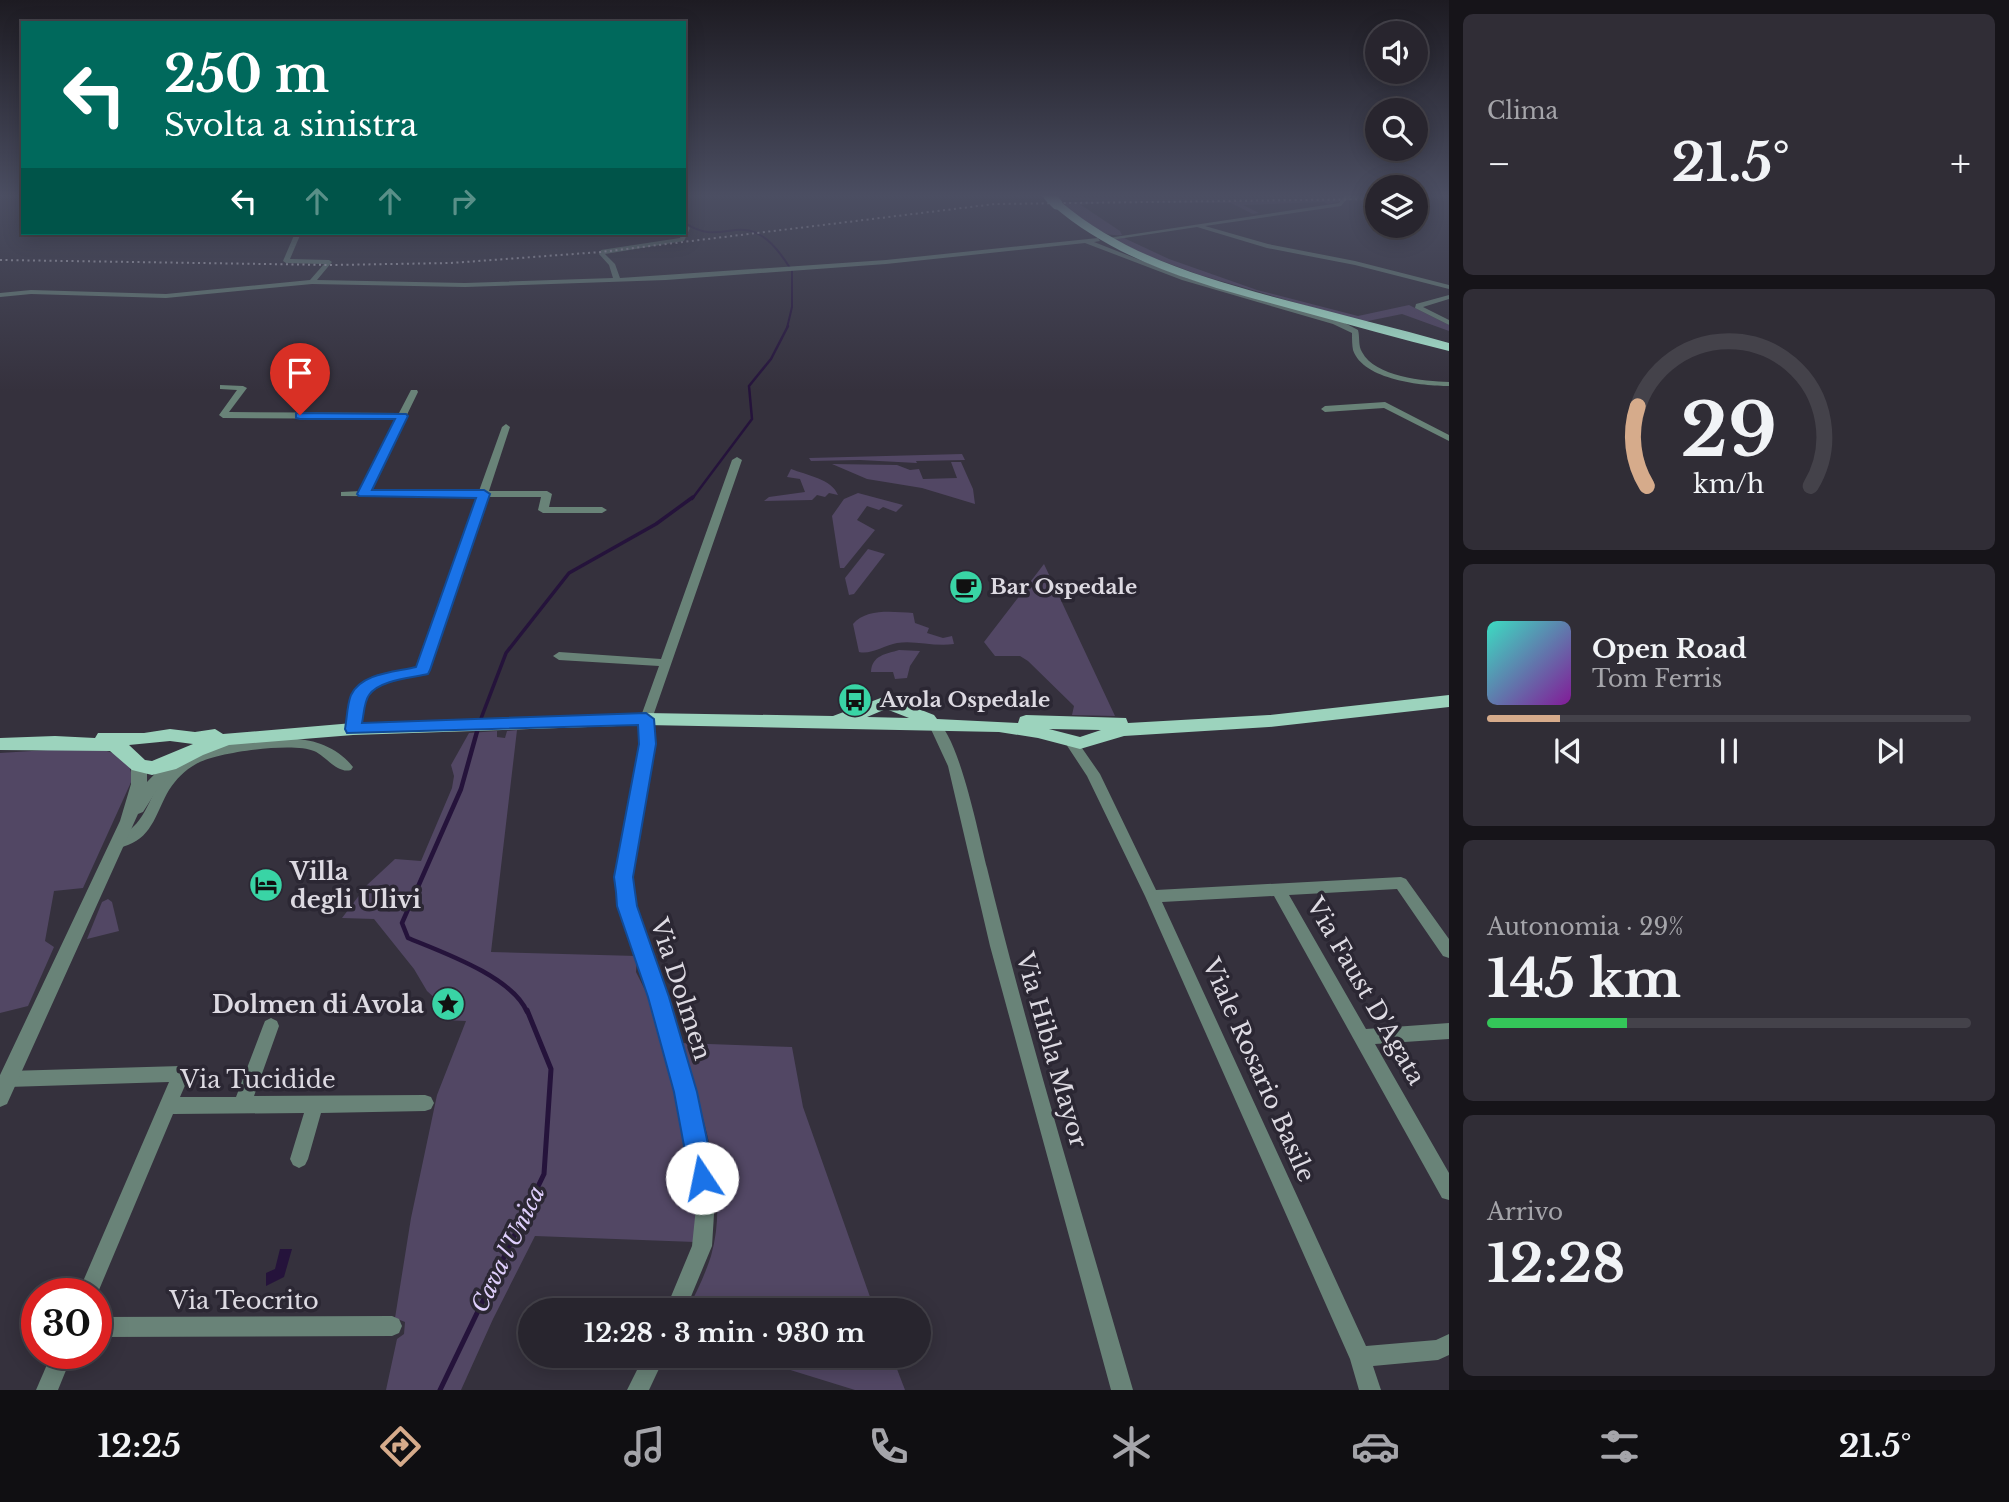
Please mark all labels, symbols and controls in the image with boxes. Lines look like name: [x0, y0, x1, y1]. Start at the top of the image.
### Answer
map controls: [1365, 21, 1428, 238]
button: sound: [1365, 21, 1428, 84]
text: 250 m: [164, 44, 329, 105]
icon: left: [49, 49, 140, 140]
text: Clima: [1487, 97, 1558, 125]
button: search: [1365, 98, 1428, 161]
text: Svolta a sinistra: [164, 105, 417, 145]
text: 21.5°: [1671, 131, 1790, 195]
text: −: [1487, 140, 1511, 187]
text: +: [1950, 140, 1971, 187]
button: layers: [1365, 175, 1428, 238]
icon: left: [225, 182, 263, 220]
icon: ahead: [298, 182, 336, 220]
icon: ahead: [371, 182, 409, 220]
icon: right: [444, 182, 482, 220]
pin: [270, 343, 330, 415]
icon: arrive: [281, 354, 319, 392]
text: 29: [1681, 385, 1777, 476]
text: km/h: [1694, 469, 1764, 500]
cafe icon: Bar Ospedale: [947, 568, 985, 606]
place label: Bar Ospedale: [990, 574, 1137, 600]
text: Open Road: [1592, 633, 1747, 665]
text: Tom Ferris: [1592, 665, 1722, 693]
bus stop icon: Avola Ospedale: [836, 681, 874, 719]
place label: Avola Ospedale: [879, 687, 1050, 713]
icon: previous: [1549, 732, 1587, 770]
icon: pause: [1710, 732, 1748, 770]
icon: next: [1871, 732, 1909, 770]
place label: Villa degli Ulivi: [289, 857, 421, 914]
hotel icon: Villa degli Ulivi: [247, 866, 285, 904]
street label: Via Faust D'Agata: [1300, 891, 1432, 1090]
street label: Via Dolmen: [644, 913, 718, 1064]
text: Autonomia · 29%: [1487, 913, 1684, 941]
text: 145 km: [1487, 947, 1681, 1011]
street label: Via Hibla Mayor: [1010, 948, 1094, 1151]
street label: Viale Rosario Basile: [1196, 953, 1321, 1186]
place icon: Dolmen di Avola: [429, 985, 467, 1023]
place label: Dolmen di Avola: [212, 990, 424, 1019]
street label: Via Tucidide: [179, 1065, 336, 1094]
position arrow: [665, 1141, 739, 1215]
water label: Cava l'Unica: [465, 1181, 551, 1317]
text: Arrivo: [1487, 1198, 1563, 1226]
text: 12:28: [1487, 1232, 1625, 1296]
speed limit sign: 30: [21, 1278, 112, 1369]
street label: Via Teocrito: [168, 1286, 319, 1315]
text: 12:28 · 3 min · 930 m: [584, 1317, 865, 1349]
icon: directions: [376, 1422, 425, 1471]
icon: music: [620, 1422, 669, 1471]
icon: phone: [864, 1422, 913, 1471]
icon: climate: [1107, 1422, 1156, 1471]
icon: car: [1351, 1422, 1400, 1471]
icon: filters: [1595, 1422, 1644, 1471]
text: 12:25: [97, 1426, 181, 1466]
text: 21.5°: [1839, 1426, 1912, 1466]

